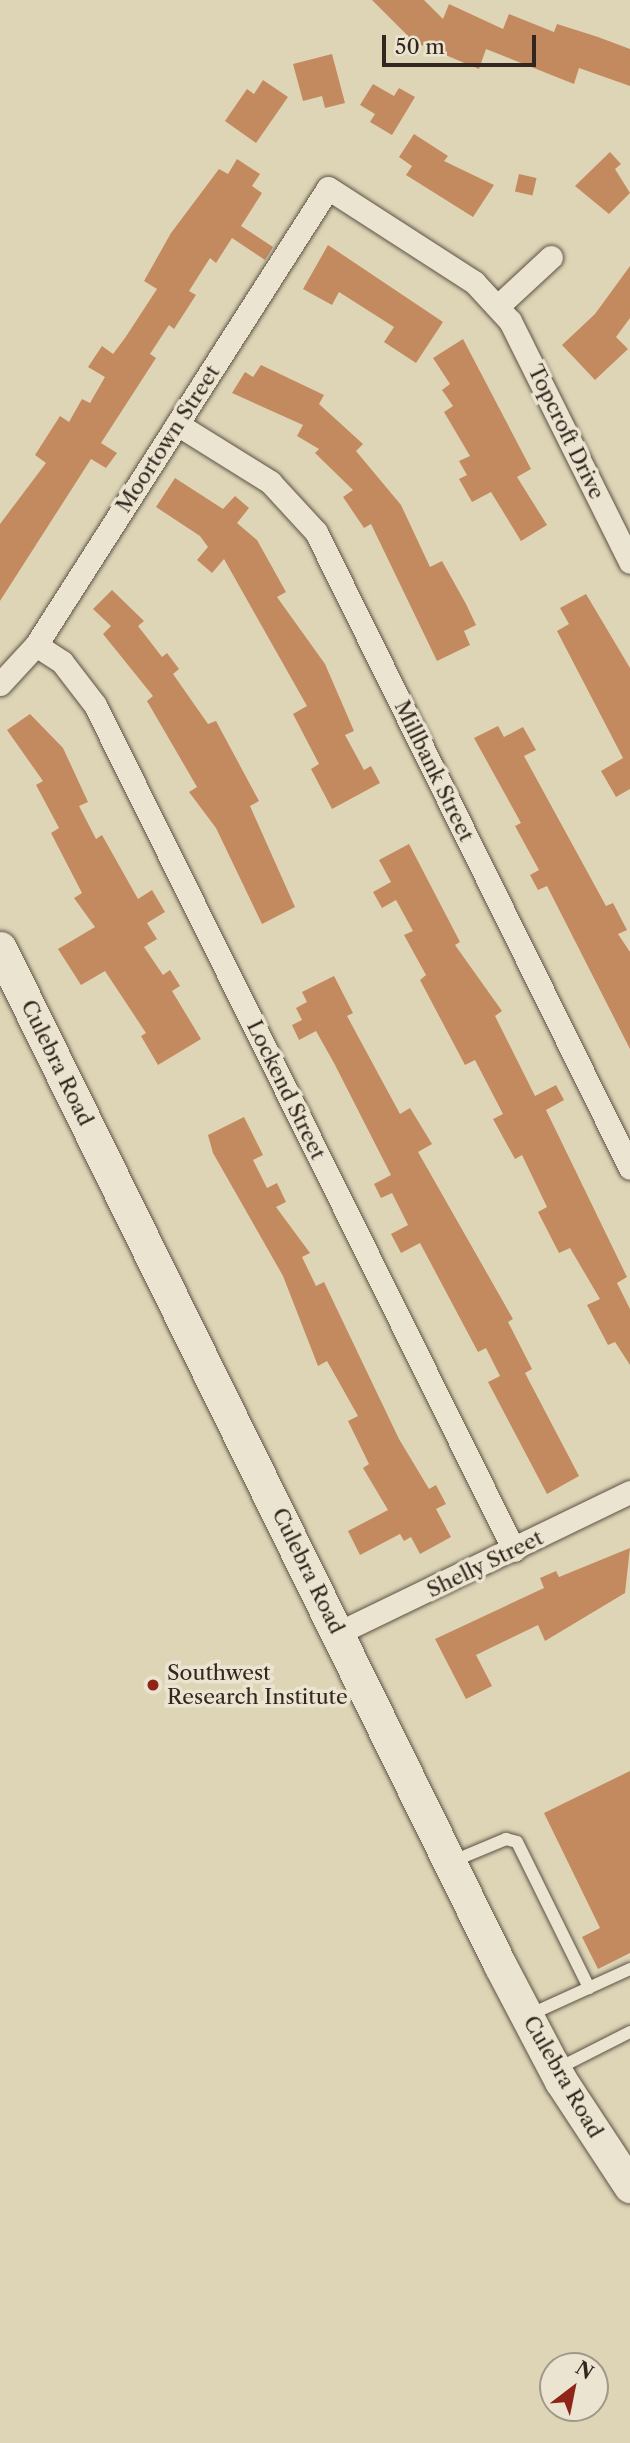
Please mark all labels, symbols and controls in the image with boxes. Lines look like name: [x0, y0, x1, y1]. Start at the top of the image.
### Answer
scale bar: [385, 21, 539, 65]
text: 50 m: [395, 34, 445, 59]
street label: Moortown Street: [111, 361, 225, 517]
street label: Topcroft Drive: [523, 361, 609, 503]
street label: Millbank Street: [389, 696, 479, 846]
street label: Culebra Road: [16, 996, 98, 1130]
street label: Lockend Street: [241, 1016, 331, 1164]
street label: Culebra Road: [267, 1504, 349, 1638]
street label: Shelly Street: [423, 1525, 547, 1603]
place label: Southwest Research Institute: [167, 1660, 348, 1710]
marker: Southwest Research Institute: [145, 1677, 161, 1693]
street label: Culebra Road: [518, 2011, 608, 2143]
north arrow: [539, 2352, 609, 2422]
text: N: [571, 2356, 597, 2385]

